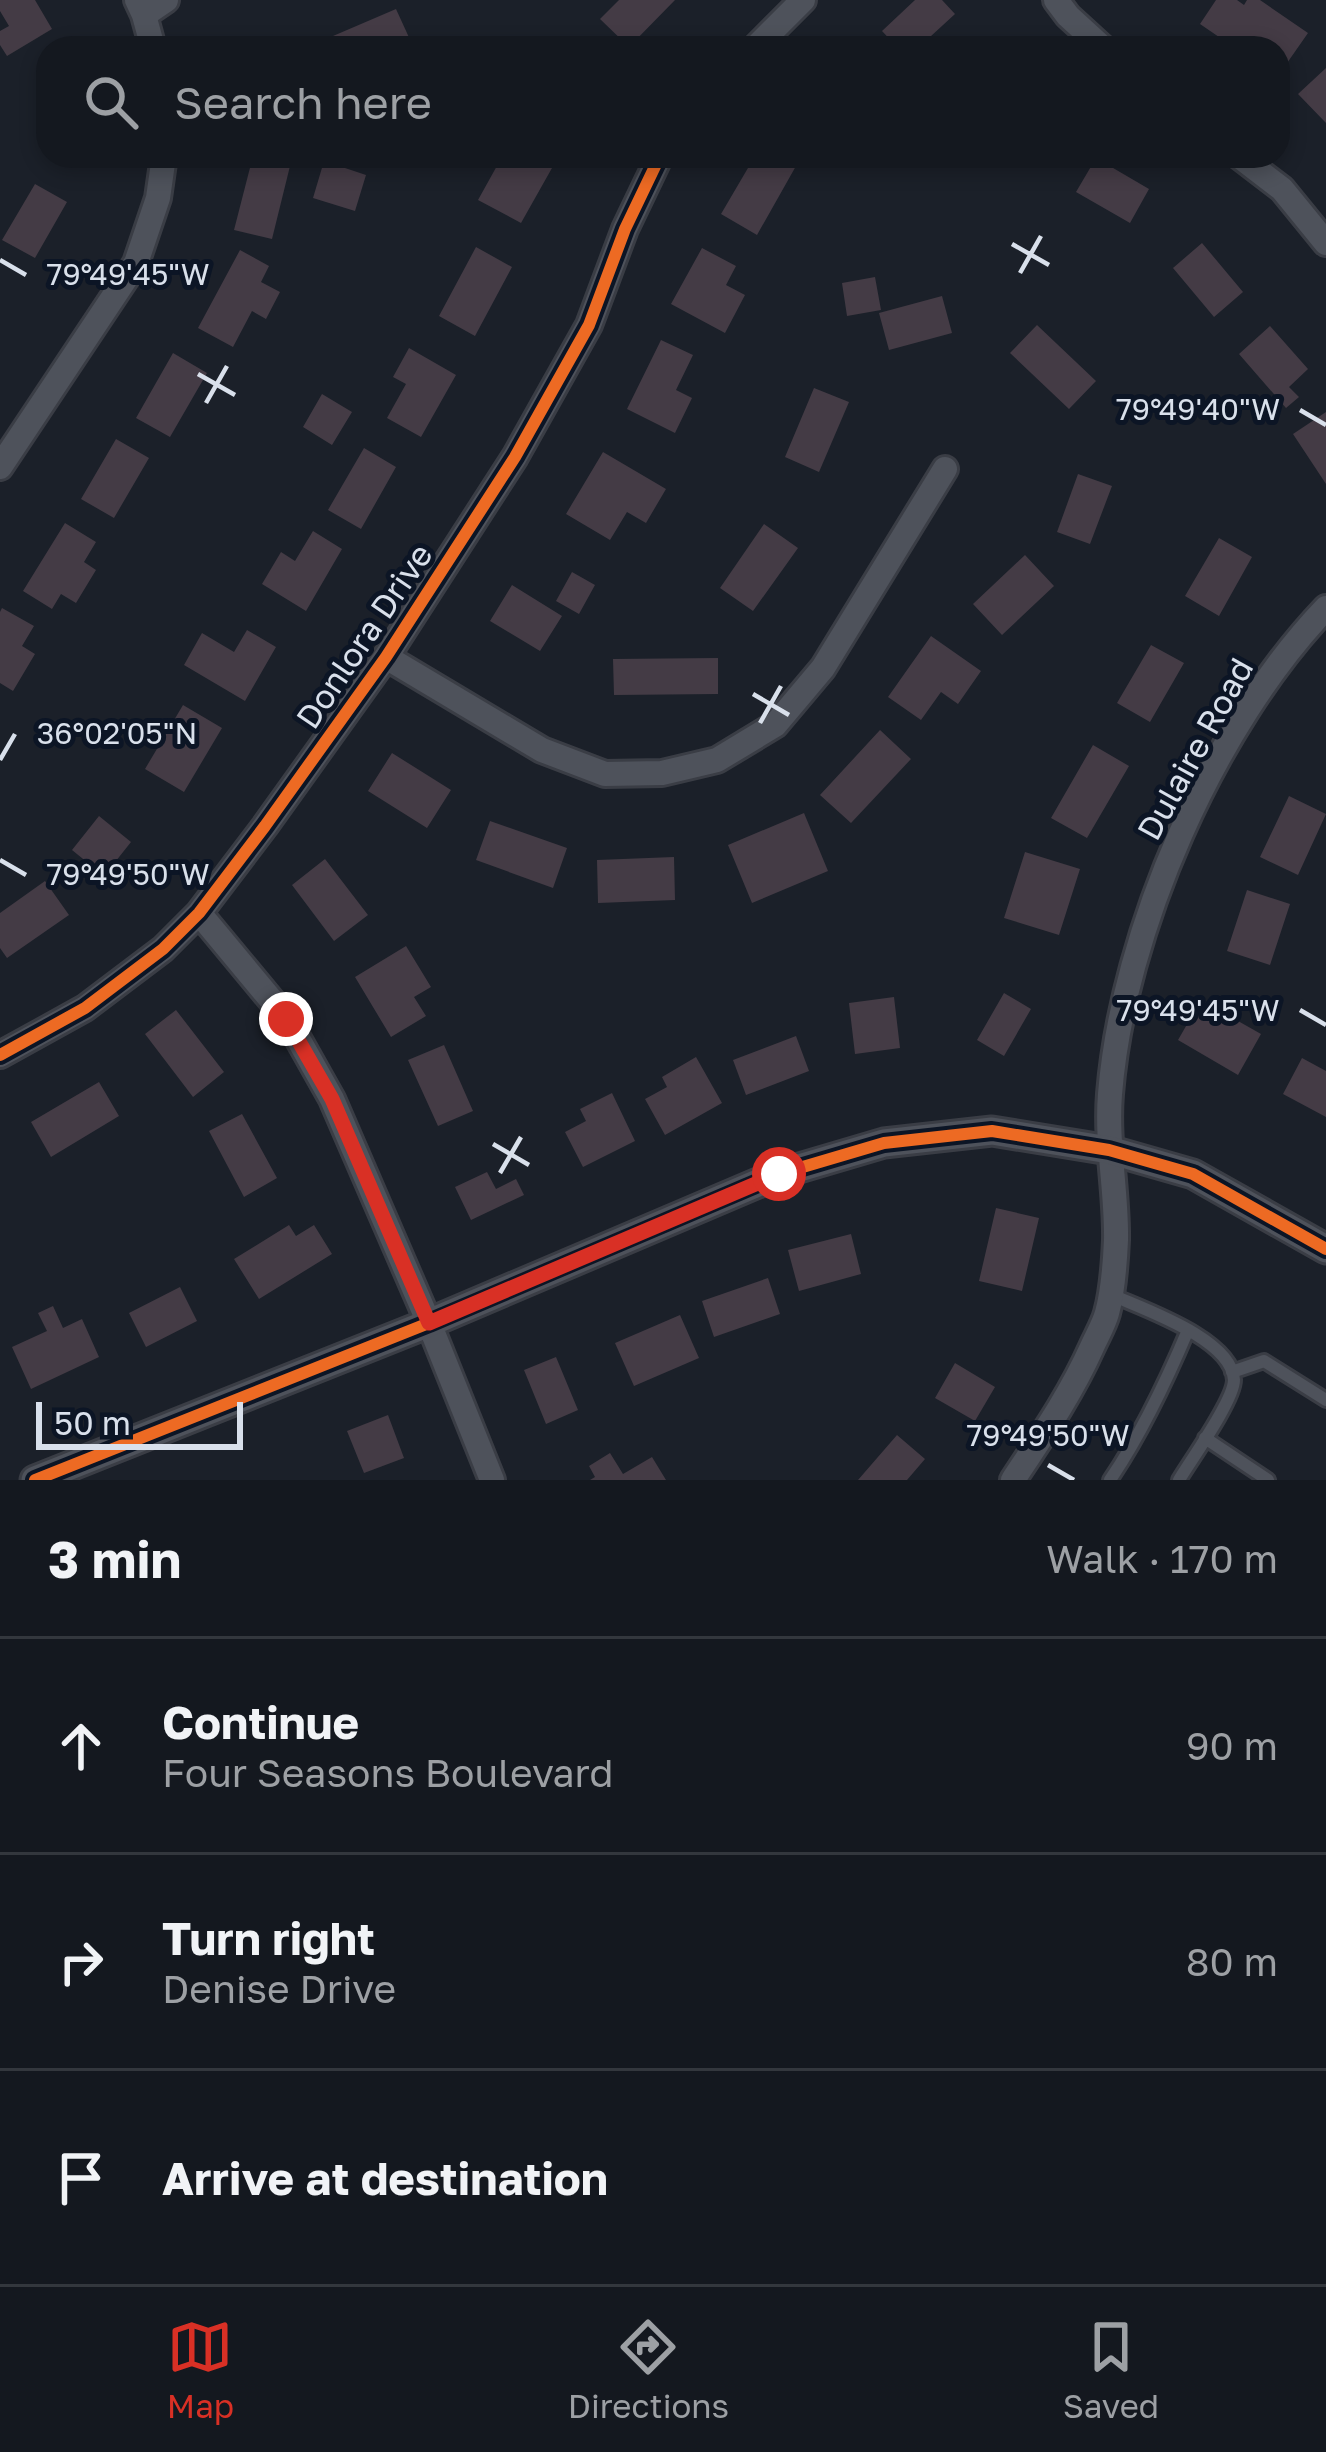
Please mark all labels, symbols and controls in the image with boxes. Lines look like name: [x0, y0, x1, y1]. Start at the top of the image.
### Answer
search box: [36, 36, 1290, 168]
icon: search: [78, 69, 144, 135]
text: Search here: [174, 75, 432, 129]
text: 79°49'45"W: [47, 256, 209, 292]
text: 79°49'40"W: [1116, 391, 1280, 427]
street label: Donlora Drive: [287, 536, 440, 736]
street label: Dulaire Road: [1129, 651, 1261, 847]
text: 36°02'05"N: [37, 715, 197, 751]
text: 79°49'50"W: [46, 856, 210, 892]
route end: [259, 992, 313, 1046]
text: 79°49'45"W: [1117, 992, 1279, 1028]
route start: [752, 1147, 806, 1201]
scale bar: [36, 1396, 243, 1449]
text: 50 m: [54, 1403, 131, 1442]
text: 79°49'50"W: [966, 1417, 1130, 1453]
text: 3 min: [48, 1528, 181, 1589]
text: Walk · 170 m: [1046, 1535, 1278, 1582]
text: Continue: [162, 1695, 359, 1749]
icon: ahead: [48, 1713, 114, 1779]
text: 90 m: [1186, 1722, 1278, 1769]
text: Four Seasons Boulevard: [162, 1749, 613, 1796]
text: Turn right: [162, 1911, 375, 1965]
icon: right: [48, 1929, 114, 1995]
text: 80 m: [1186, 1938, 1278, 1985]
text: Denise Drive: [162, 1965, 396, 2012]
icon: arrive: [48, 2145, 114, 2211]
text: Arrive at destination: [162, 2151, 608, 2205]
tab: Map: [167, 2314, 234, 2425]
tab: Directions: [568, 2314, 729, 2425]
tab: Saved: [1063, 2314, 1159, 2425]

